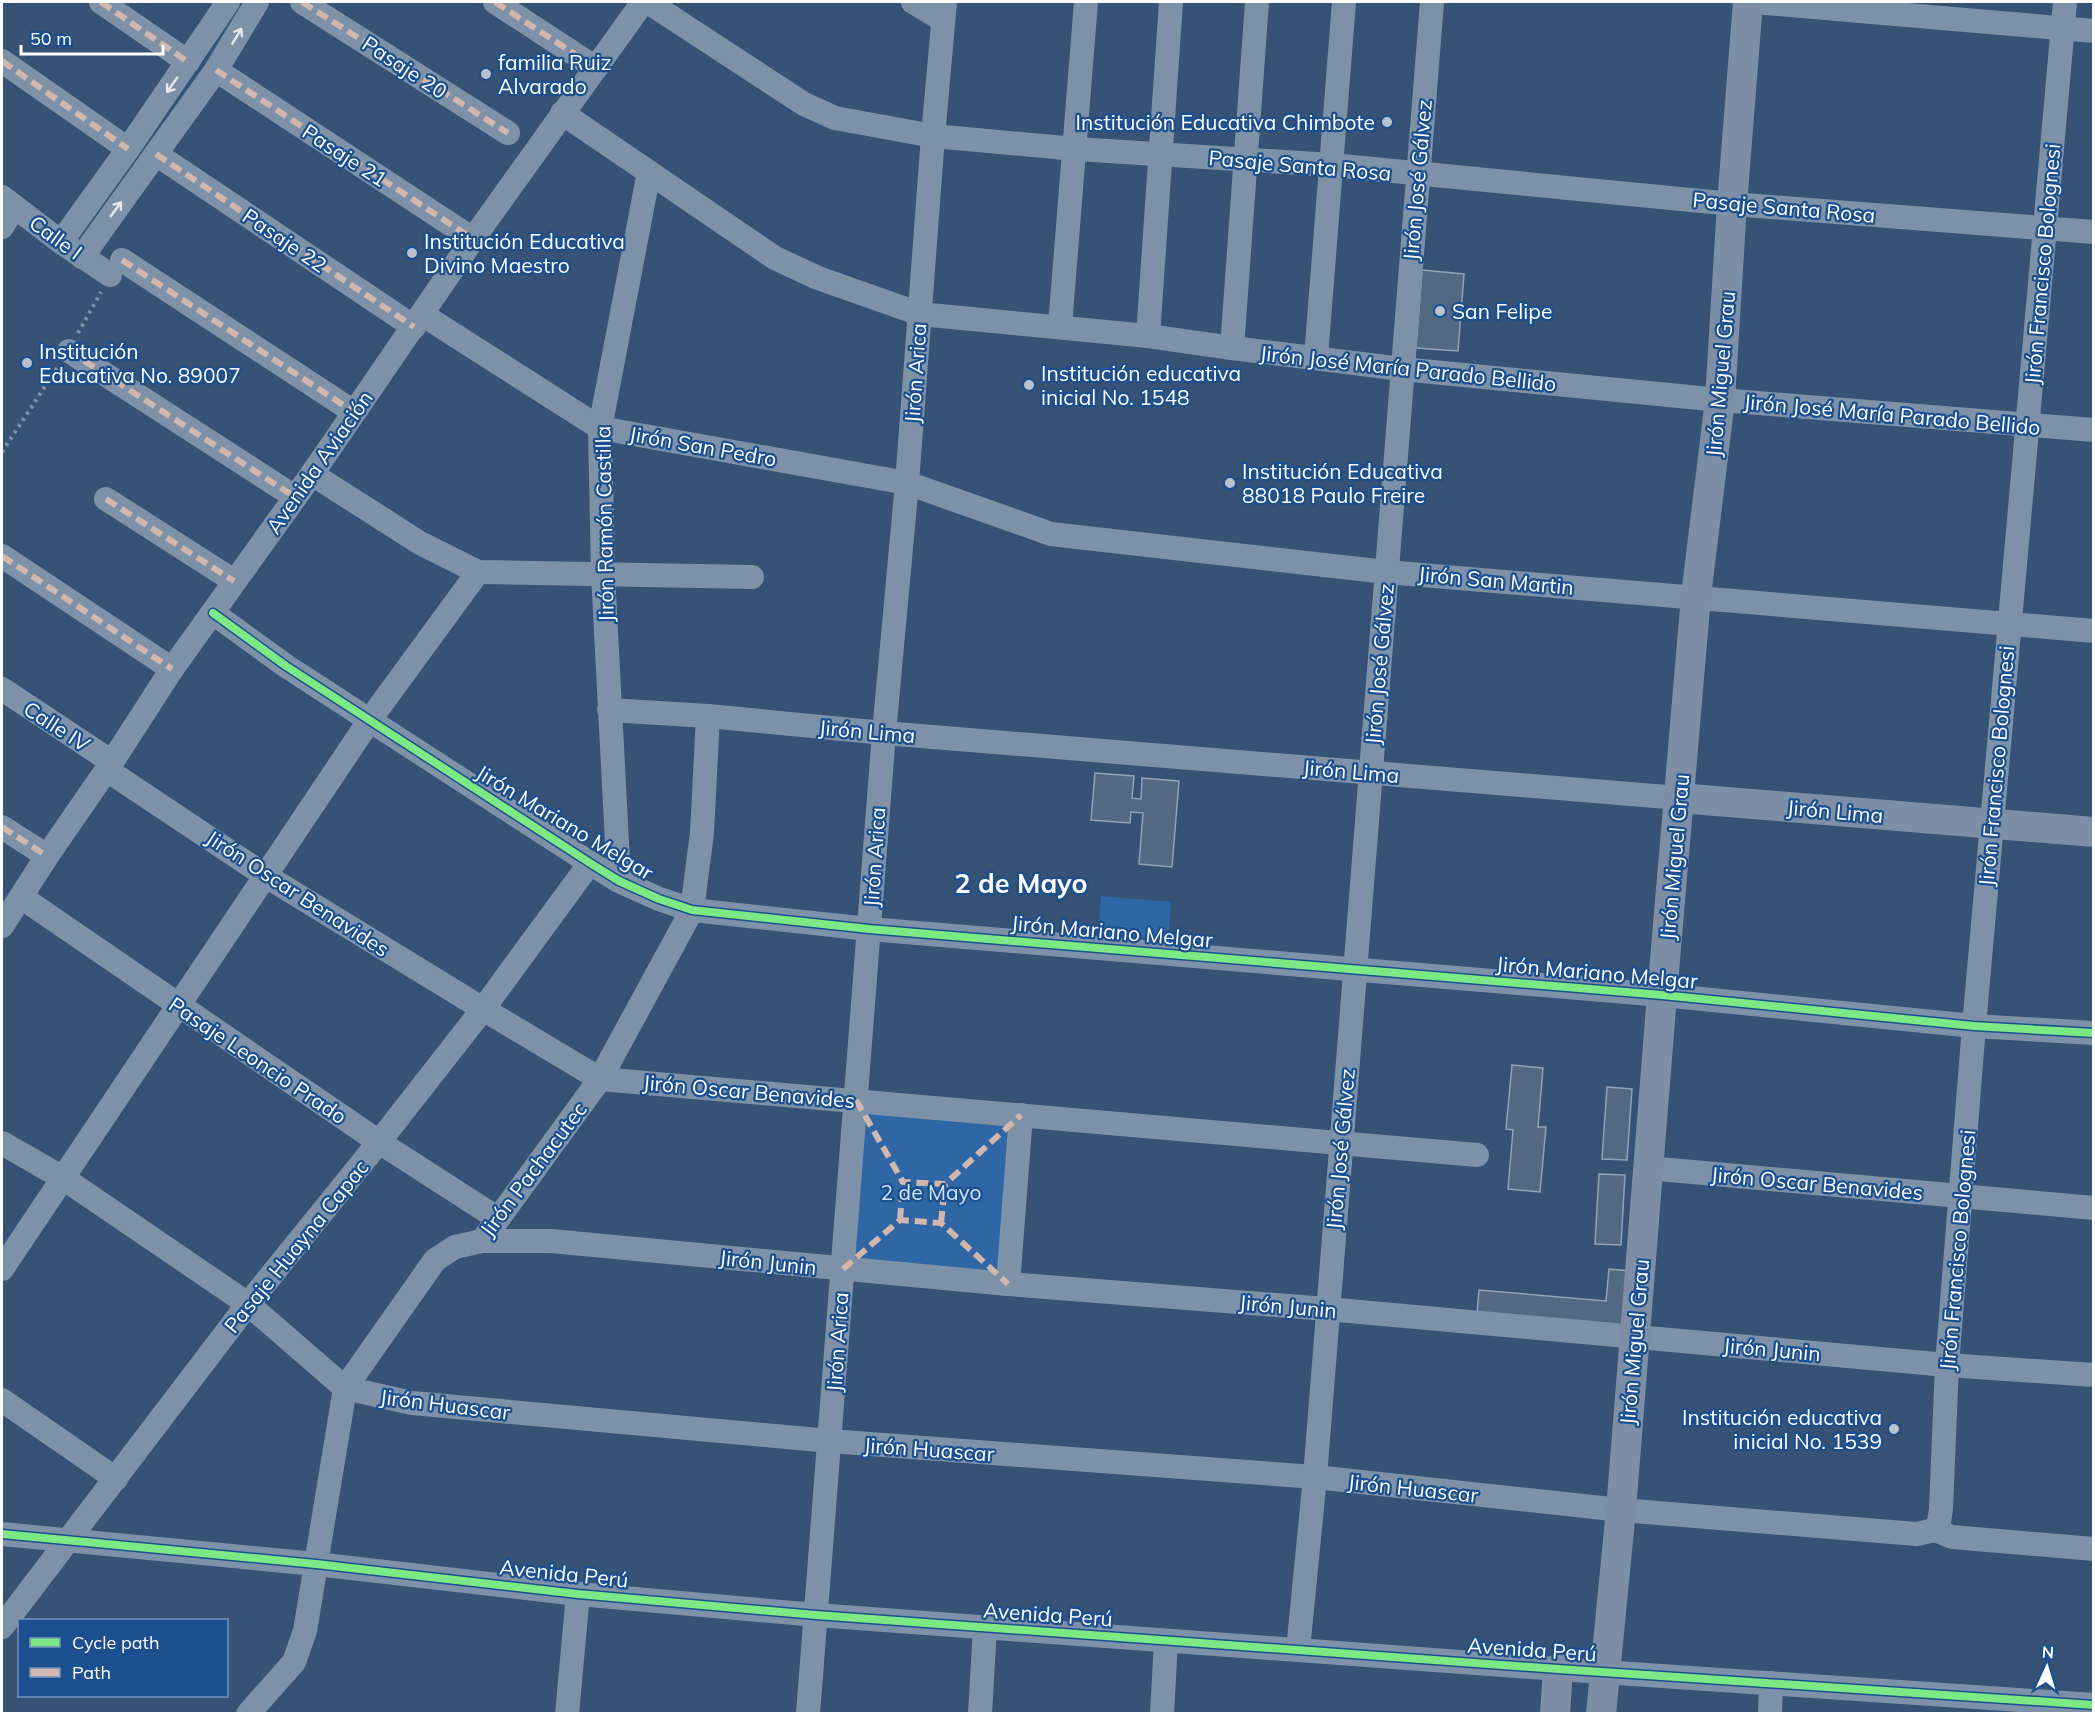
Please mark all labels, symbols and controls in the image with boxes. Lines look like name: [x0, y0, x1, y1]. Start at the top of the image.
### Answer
scale bar: [21, 18, 164, 56]
text: 50 m: [30, 27, 72, 50]
one-way arrow: [231, 28, 243, 45]
street label: Pasaje 20: [358, 30, 452, 104]
place label: familia Ruiz Alvarado: [498, 49, 612, 99]
marker: familia Ruiz Alvarado: [479, 67, 493, 81]
one-way arrow: [166, 77, 178, 93]
street label: Jirón José Gálvez: [1397, 98, 1437, 262]
place label: Institución Educativa Chimbote: [1075, 109, 1375, 135]
marker: Institución Educativa Chimbote: [1380, 115, 1394, 129]
street label: Pasaje 21: [298, 118, 392, 192]
street label: Jirón Francisco Bolognesi: [2019, 142, 2065, 386]
street label: Pasaje Santa Rosa: [1208, 144, 1392, 186]
street label: Pasaje Santa Rosa: [1692, 186, 1876, 228]
one-way arrow: [110, 202, 123, 218]
street label: Pasaje 22: [238, 202, 332, 278]
street label: Calle I: [25, 209, 87, 265]
place label: Institución Educativa Divino Maestro: [424, 228, 625, 278]
marker: Institución Educativa Divino Maestro: [405, 246, 419, 260]
street label: Jirón Miguel Grau: [1700, 290, 1740, 458]
place label: San Felipe: [1452, 298, 1552, 324]
marker: San Felipe: [1433, 304, 1447, 318]
street label: Jirón Arica: [899, 322, 931, 424]
place label: Institución Educativa No. 89007: [39, 338, 241, 388]
street label: Jirón José María Parado Bellido: [1258, 339, 1558, 397]
marker: Institución Educativa No. 89007: [20, 356, 34, 370]
place label: Institución educativa inicial No. 1548: [1041, 360, 1241, 410]
marker: Institución educativa inicial No. 1548: [1022, 378, 1036, 392]
street label: Avenida Aviación: [260, 385, 378, 539]
street label: Jirón José María Parado Bellido: [1742, 388, 2042, 440]
street label: Jirón San Pedro: [627, 420, 779, 472]
street label: Jirón Ramón Castilla: [589, 426, 619, 622]
place label: Institución Educativa 88018 Paulo Freire: [1242, 458, 1443, 508]
marker: Institución Educativa 88018 Paulo Freire: [1223, 476, 1237, 490]
street label: Jirón San Martin: [1417, 560, 1575, 600]
street label: Jirón José Gálvez: [1359, 582, 1399, 746]
street label: Jirón Francisco Bolognesi: [1973, 644, 2019, 888]
street label: Calle IV: [19, 695, 95, 757]
street label: Jirón Lima: [818, 714, 916, 748]
street label: Jirón Lima: [1302, 754, 1400, 788]
street label: Jirón Mariano Melgar: [472, 759, 659, 885]
street label: Jirón Miguel Grau: [1654, 773, 1694, 941]
street label: Jirón Lima: [1786, 794, 1884, 828]
street label: Jirón Arica: [858, 806, 890, 908]
street label: Jirón Oscar Benavides: [202, 824, 394, 962]
district label: 2 de Mayo: [954, 866, 1088, 900]
street label: Jirón Mariano Melgar: [1010, 909, 1214, 953]
street label: Jirón Mariano Melgar: [1495, 950, 1699, 994]
street label: Pasaje Leoncio Prado: [164, 991, 352, 1129]
street label: Jirón José Gálvez: [1320, 1067, 1360, 1231]
street label: Jirón Oscar Benavides: [642, 1069, 856, 1113]
street label: Jirón Pachacutec: [474, 1097, 592, 1241]
street label: Jirón Francisco Bolognesi: [1934, 1128, 1980, 1372]
street label: Pasaje Huayna Capac: [218, 1154, 374, 1338]
street label: Jirón Oscar Benavides: [1710, 1161, 1924, 1205]
park label: 2 de Mayo: [880, 1179, 982, 1205]
street label: Jirón Junin: [718, 1244, 818, 1280]
street label: Jirón Miguel Grau: [1614, 1258, 1654, 1426]
street label: Jirón Junin: [1238, 1289, 1338, 1323]
street label: Jirón Arica: [821, 1291, 853, 1393]
street label: Jirón Junin: [1722, 1332, 1822, 1366]
street label: Jirón Huascar: [378, 1383, 512, 1425]
place label: Institución educativa inicial No. 1539: [1682, 1404, 1882, 1454]
marker: Institución educativa inicial No. 1539: [1887, 1422, 1901, 1436]
street label: Jirón Huascar: [863, 1431, 996, 1467]
street label: Jirón Huascar: [1347, 1468, 1480, 1508]
street label: Avenida Perú: [498, 1553, 630, 1593]
street label: Avenida Perú: [982, 1597, 1114, 1631]
legend: [18, 1619, 228, 1697]
text: Cycle path: [72, 1631, 159, 1654]
street label: Avenida Perú: [1466, 1632, 1598, 1666]
north arrow: [2017, 1637, 2077, 1697]
text: N: [2041, 1642, 2055, 1662]
text: Path: [72, 1661, 111, 1684]

